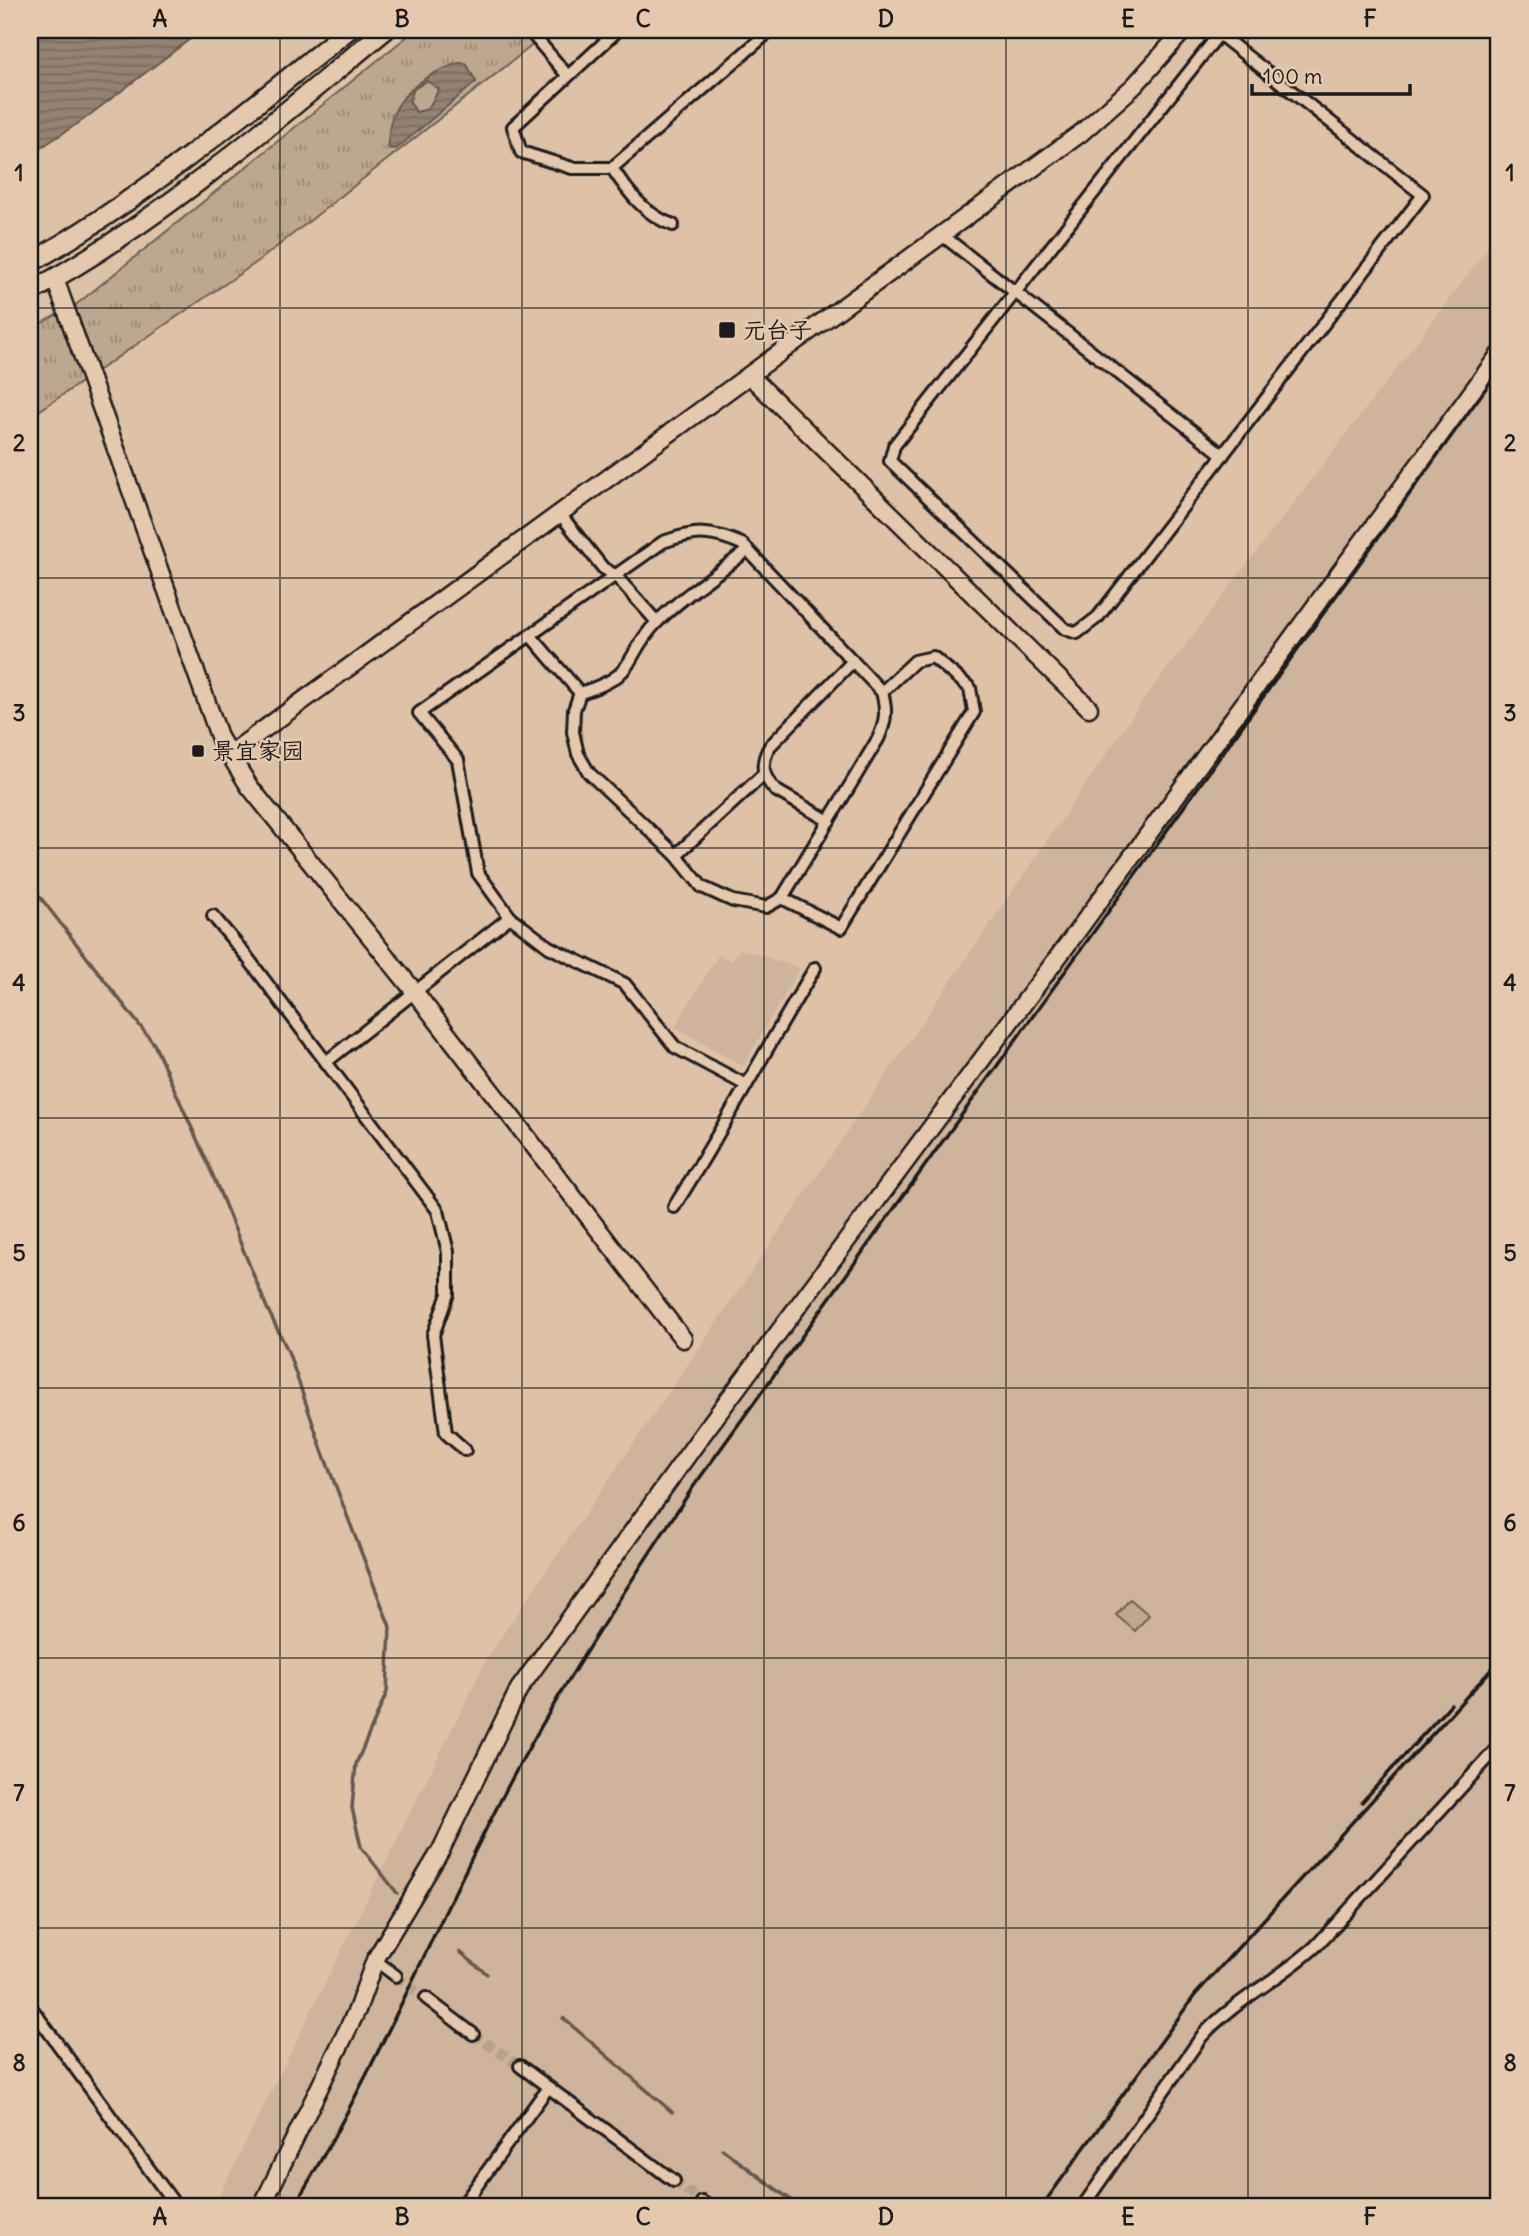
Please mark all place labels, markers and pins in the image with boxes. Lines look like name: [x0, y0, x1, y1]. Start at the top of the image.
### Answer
place label: 元台子: [743, 315, 812, 344]
marker: 元台子: [717, 320, 737, 340]
place label: 景宜家园: [212, 736, 304, 765]
marker: 景宜家园: [190, 743, 206, 759]

